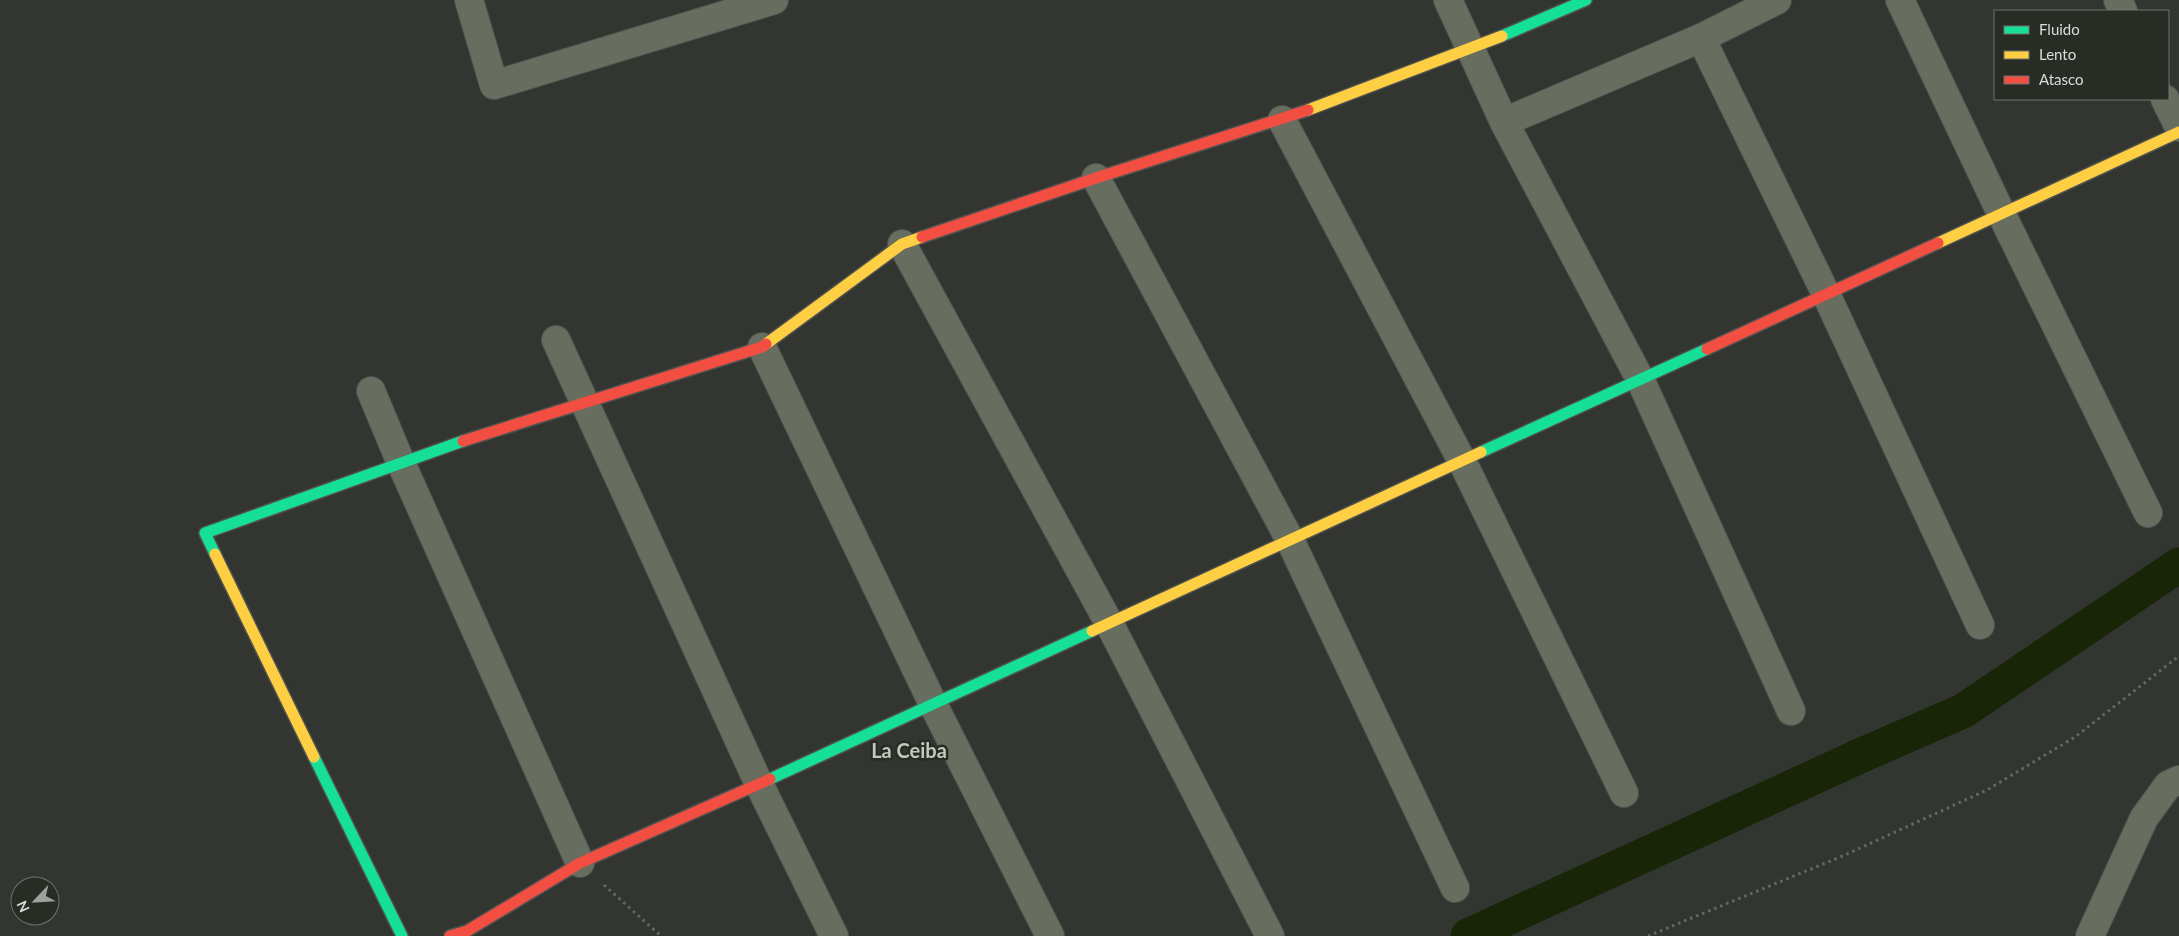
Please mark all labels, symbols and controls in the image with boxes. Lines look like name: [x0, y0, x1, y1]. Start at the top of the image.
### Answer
legend: [1994, 10, 2169, 100]
text: Fluido: [2039, 20, 2080, 38]
text: Lento: [2039, 45, 2076, 63]
text: Atasco: [2039, 70, 2084, 88]
district label: La Ceiba: [871, 738, 947, 762]
north arrow: [10, 876, 60, 926]
text: N: [13, 898, 33, 915]

